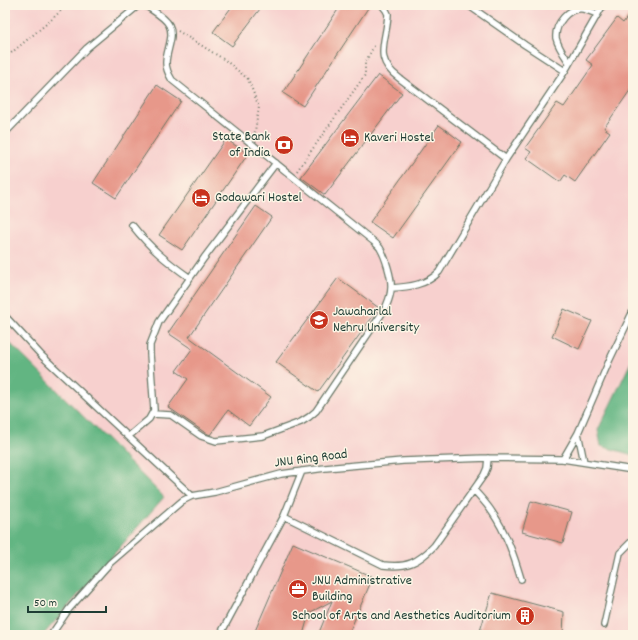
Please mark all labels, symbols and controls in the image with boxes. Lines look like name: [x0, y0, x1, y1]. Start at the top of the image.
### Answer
place label: State Bank of India: [212, 127, 270, 163]
hotel icon: Kaveri Hostel: [339, 127, 361, 149]
place label: Kaveri Hostel: [364, 128, 435, 148]
bank icon: State Bank of India: [273, 134, 295, 156]
hotel icon: Godawari Hostel: [190, 187, 212, 209]
place label: Godawari Hostel: [215, 188, 303, 208]
place label: Jawaharlal Nehru University: [333, 302, 420, 338]
school or university icon: Jawaharlal Nehru University: [308, 309, 330, 331]
street label: JNU Ring Road: [273, 445, 349, 473]
place label: JNU Administrative Building: [312, 571, 412, 607]
office icon: JNU Administrative Building: [287, 578, 309, 600]
scale bar: [28, 588, 106, 614]
text: 50 m: [34, 595, 57, 612]
building icon: School of Arts and Aesthetics Auditorium: [514, 605, 536, 627]
place label: School of Arts and Aesthetics Auditorium: [292, 606, 511, 626]

